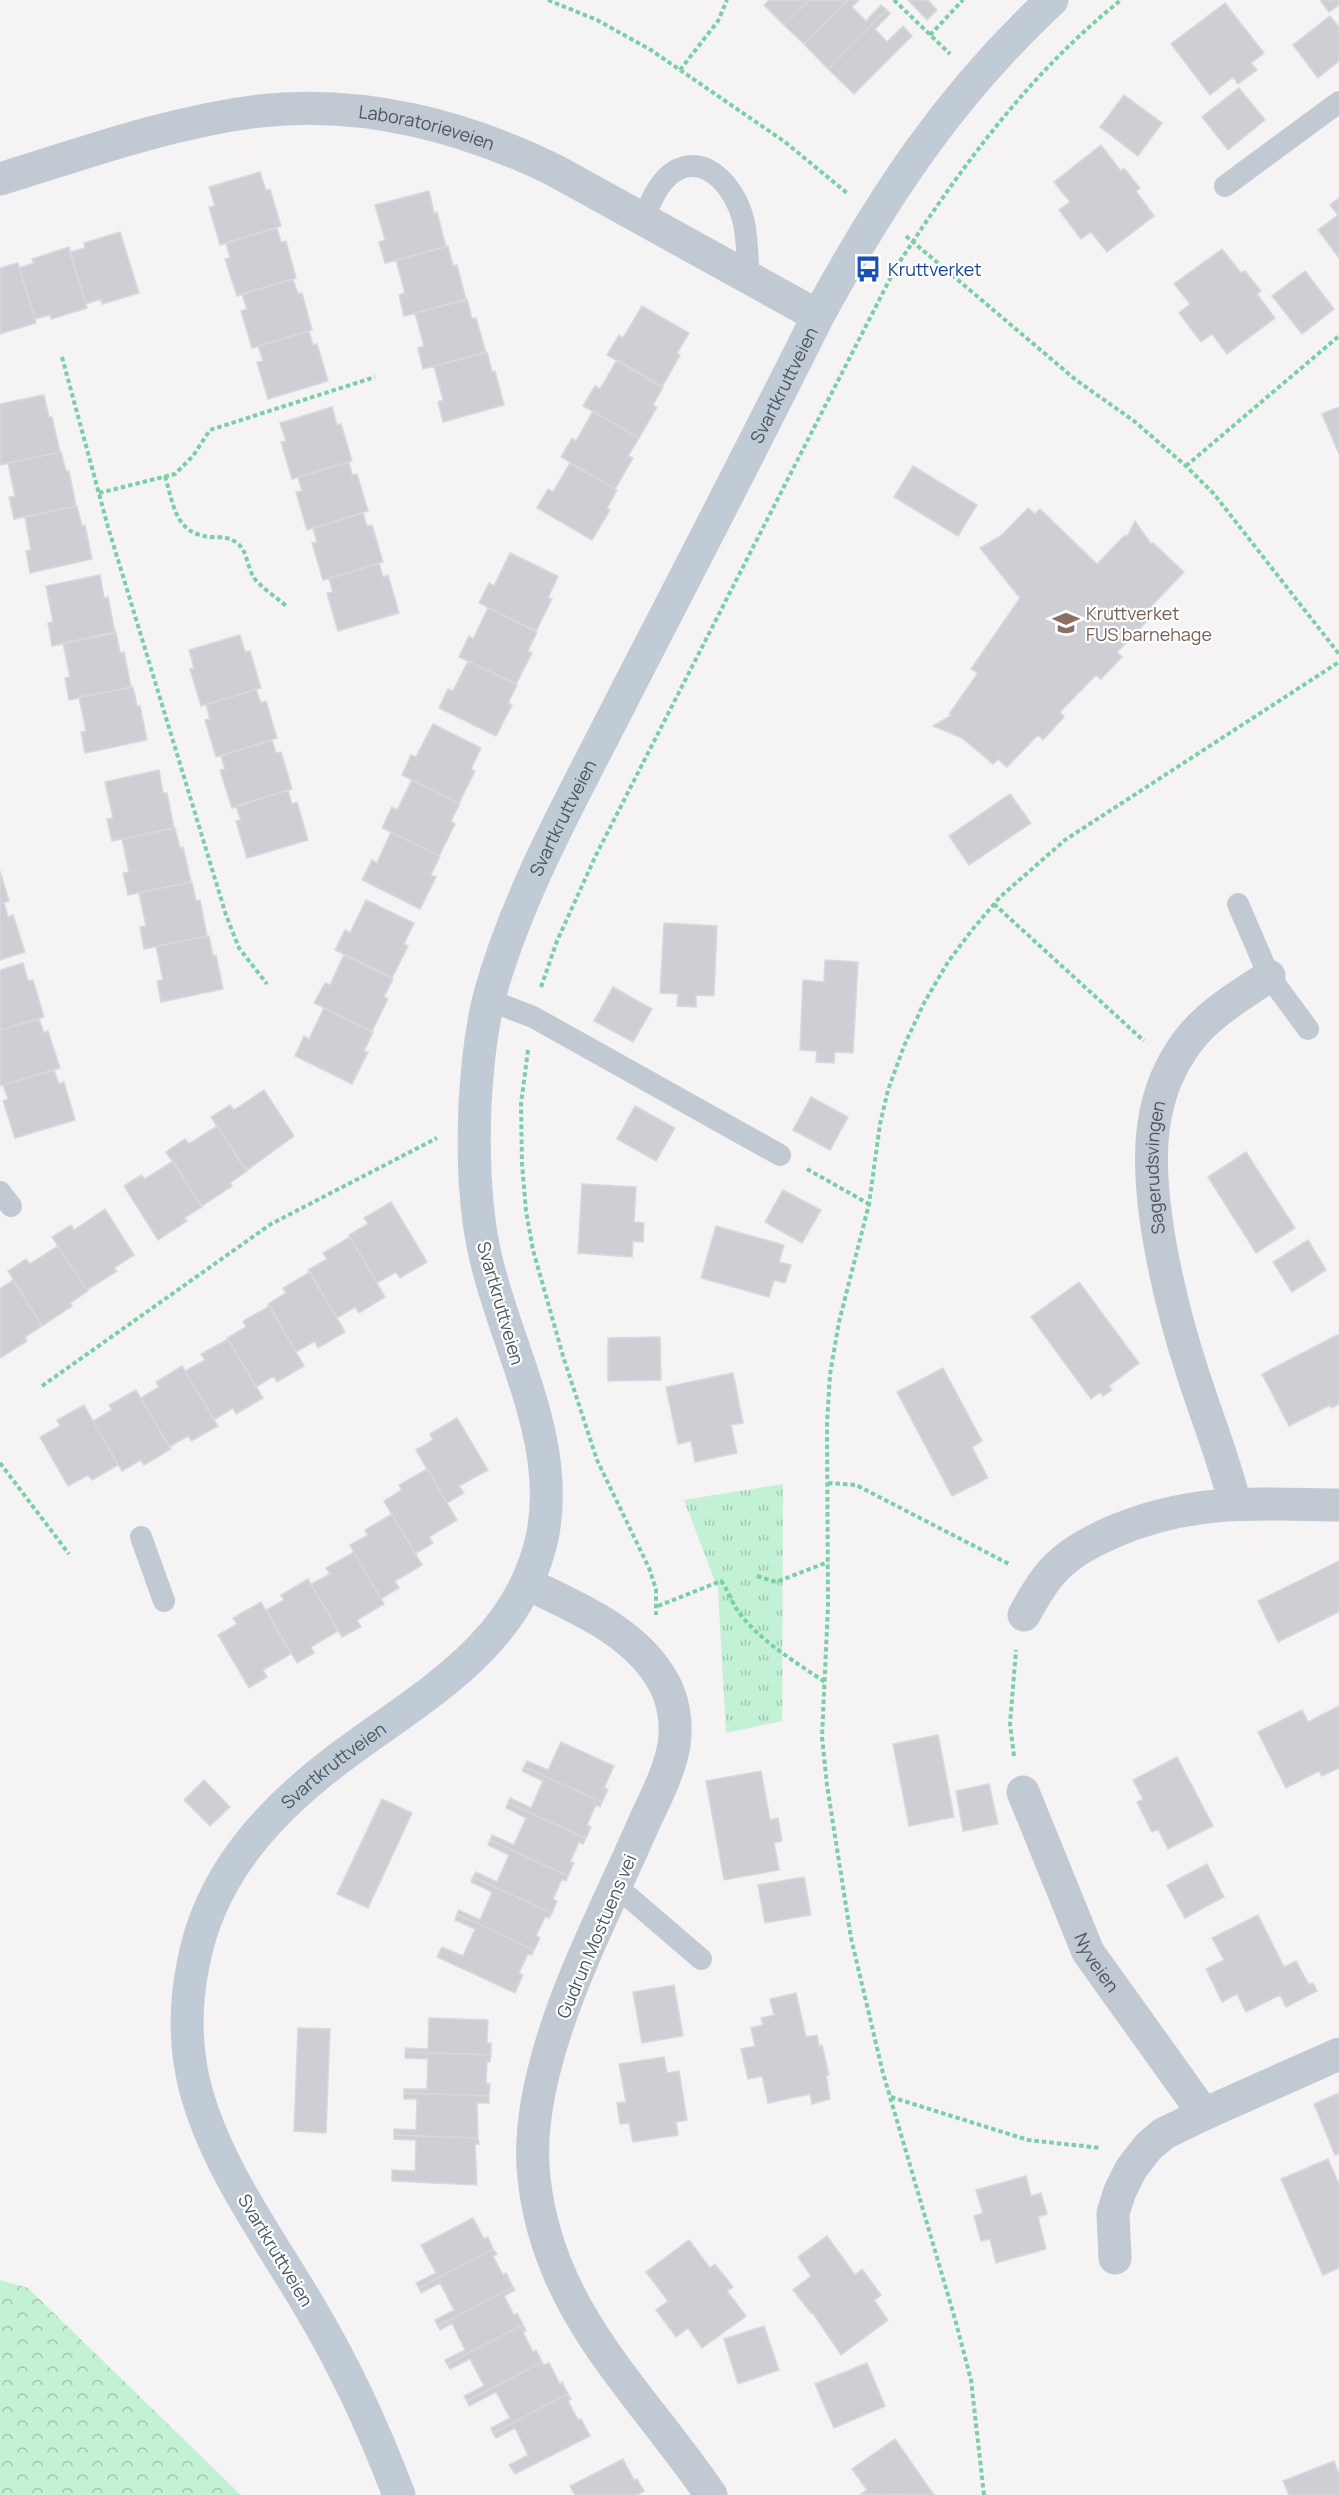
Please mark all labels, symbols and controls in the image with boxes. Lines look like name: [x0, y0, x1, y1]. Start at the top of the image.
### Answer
street label: Laboratorieveien: [357, 99, 498, 155]
bus stop icon: Kruttverket: [853, 254, 883, 284]
place label: Kruttverket: [888, 257, 981, 281]
street label: Svartkruttveien: [744, 323, 823, 447]
place label: Kruttverket FUS barnehage: [1086, 601, 1212, 646]
school or university icon: Kruttverket FUS barnehage: [1051, 608, 1081, 638]
street label: Svartkruttveien: [523, 755, 601, 880]
street label: Sagerudsvingen: [1140, 1098, 1170, 1236]
street label: Svartkruttveien: [472, 1239, 530, 1367]
street label: Svartkruttveien: [275, 1716, 390, 1814]
street label: Gudrun Mostuens vei: [551, 1850, 641, 2022]
street label: Nyveien: [1069, 1929, 1125, 1997]
street label: Svartkruttveien: [233, 2189, 319, 2311]

